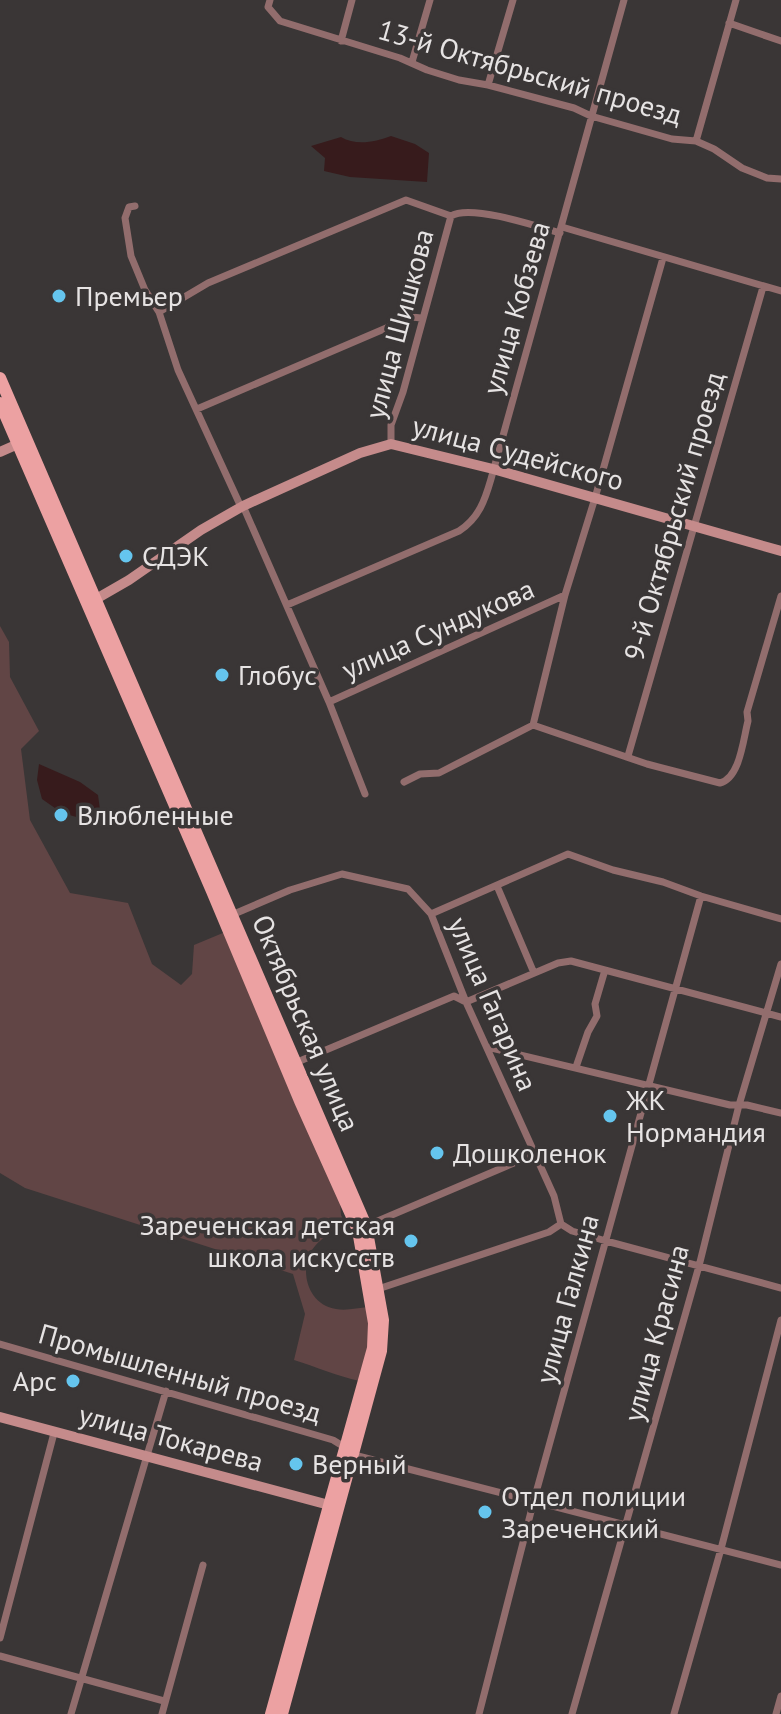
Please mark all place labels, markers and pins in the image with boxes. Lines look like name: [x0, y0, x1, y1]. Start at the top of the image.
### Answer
place label: Премьер: [75, 277, 183, 314]
marker: Премьер: [50, 287, 68, 305]
place label: СДЭК: [142, 537, 209, 574]
marker: СДЭК: [117, 547, 135, 565]
place label: Глобус: [238, 656, 317, 693]
marker: Глобус: [213, 666, 231, 684]
place label: Влюбленные: [77, 796, 234, 833]
marker: Влюбленные: [52, 806, 70, 824]
place label: ЖК Нормандия: [625, 1081, 766, 1150]
marker: ЖК Нормандия: [601, 1107, 619, 1125]
place label: Дошколенок: [453, 1134, 607, 1171]
marker: Дошколенок: [428, 1144, 446, 1162]
place label: Зареченская детская школа искусств: [140, 1206, 395, 1275]
marker: Зареченская детская школа искусств: [402, 1232, 420, 1250]
place label: Арс: [13, 1362, 57, 1399]
marker: Арс: [64, 1372, 82, 1390]
place label: Верный: [312, 1445, 407, 1482]
marker: Верный: [287, 1455, 305, 1473]
place label: Отдел полиции Зареченский: [501, 1477, 686, 1546]
marker: Отдел полиции Зареченский: [476, 1503, 494, 1521]

